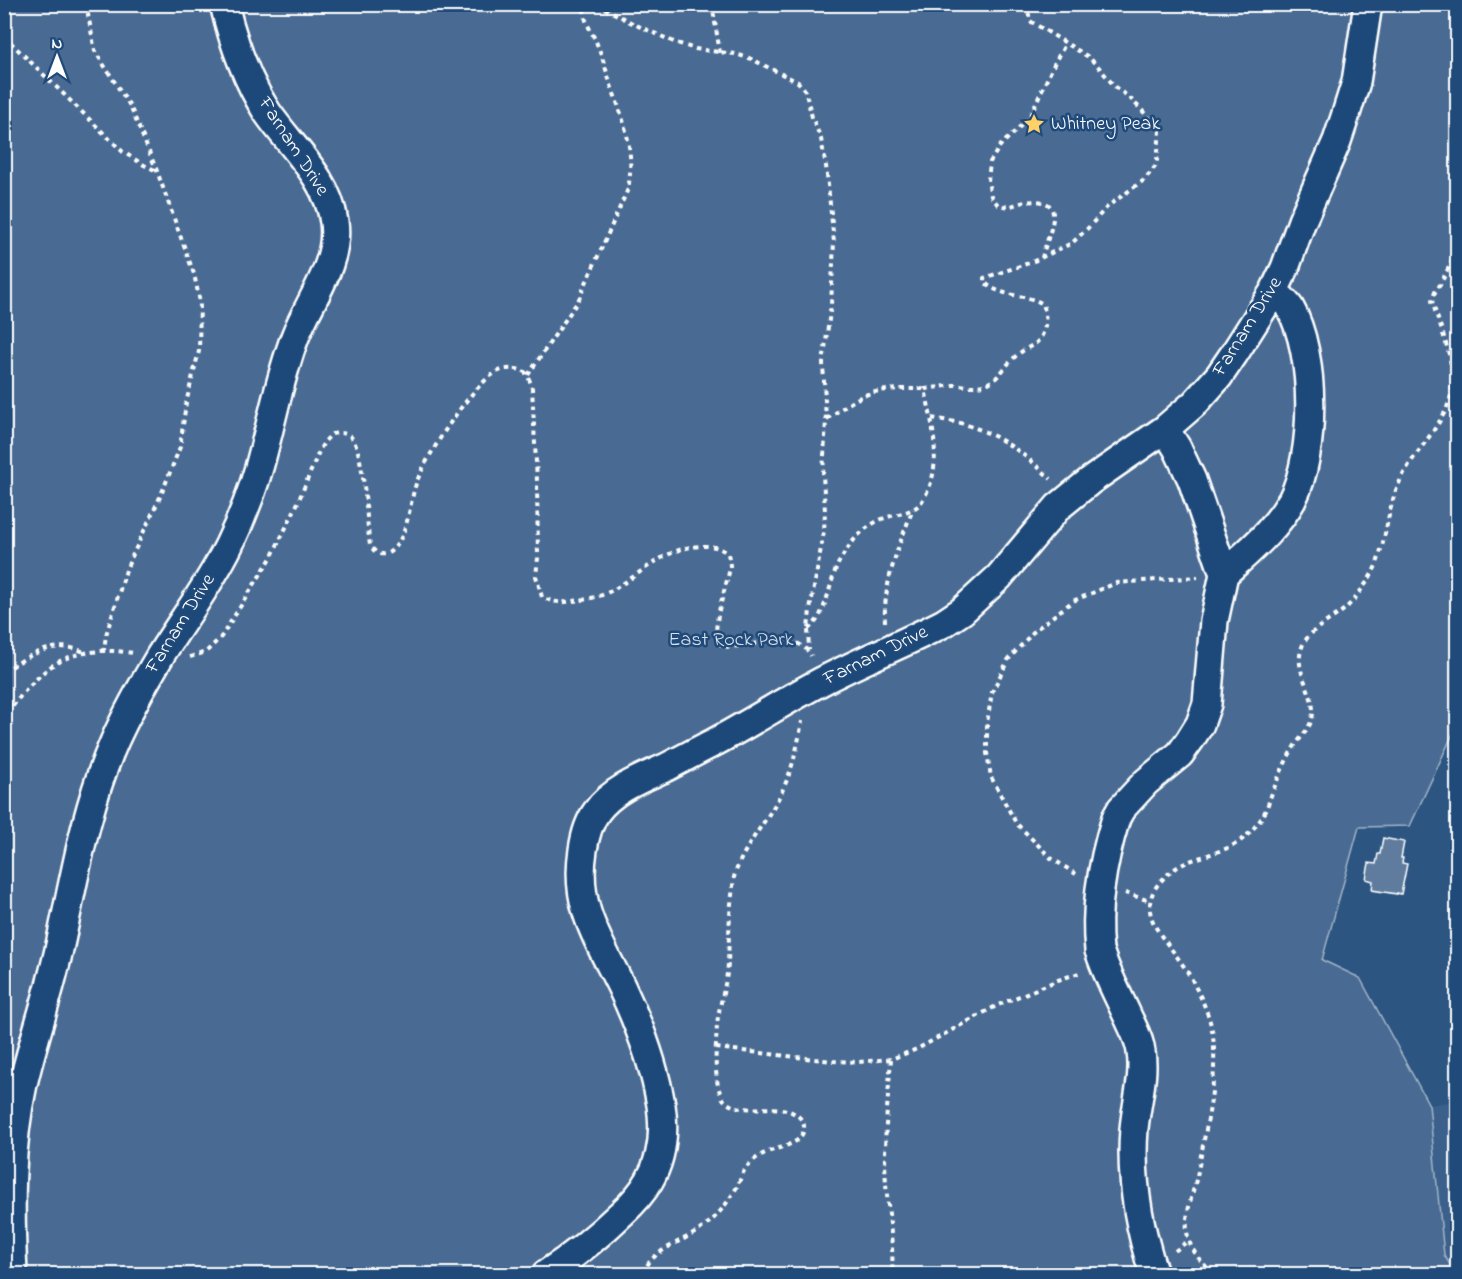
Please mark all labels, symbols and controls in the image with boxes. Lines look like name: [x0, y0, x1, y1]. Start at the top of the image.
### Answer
north arrow: [27, 27, 87, 87]
text: N: [52, 32, 63, 56]
street label: Farnam Drive: [250, 91, 336, 202]
place label: Whitney Peak: [1051, 110, 1160, 139]
place icon: Whitney Peak: [1022, 112, 1046, 136]
street label: Farnam Drive: [1205, 271, 1290, 383]
street label: Farnam Drive: [138, 568, 223, 680]
street label: Farnam Drive: [818, 618, 933, 694]
park label: East Rock Park: [668, 626, 794, 655]

